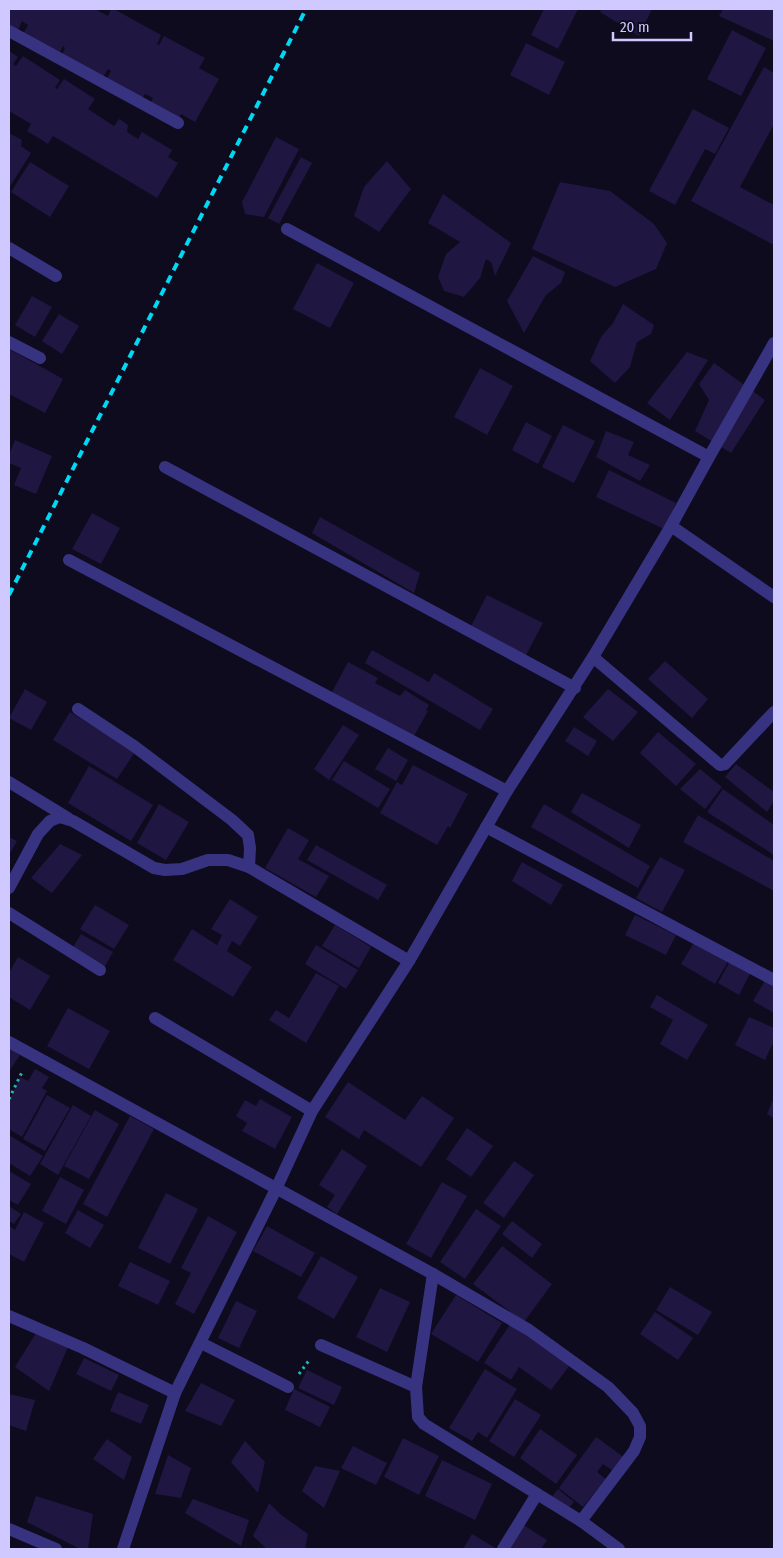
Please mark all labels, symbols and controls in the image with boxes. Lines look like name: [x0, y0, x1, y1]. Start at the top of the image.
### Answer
scale bar: [613, 10, 690, 42]
text: 20 m: [620, 18, 650, 36]

